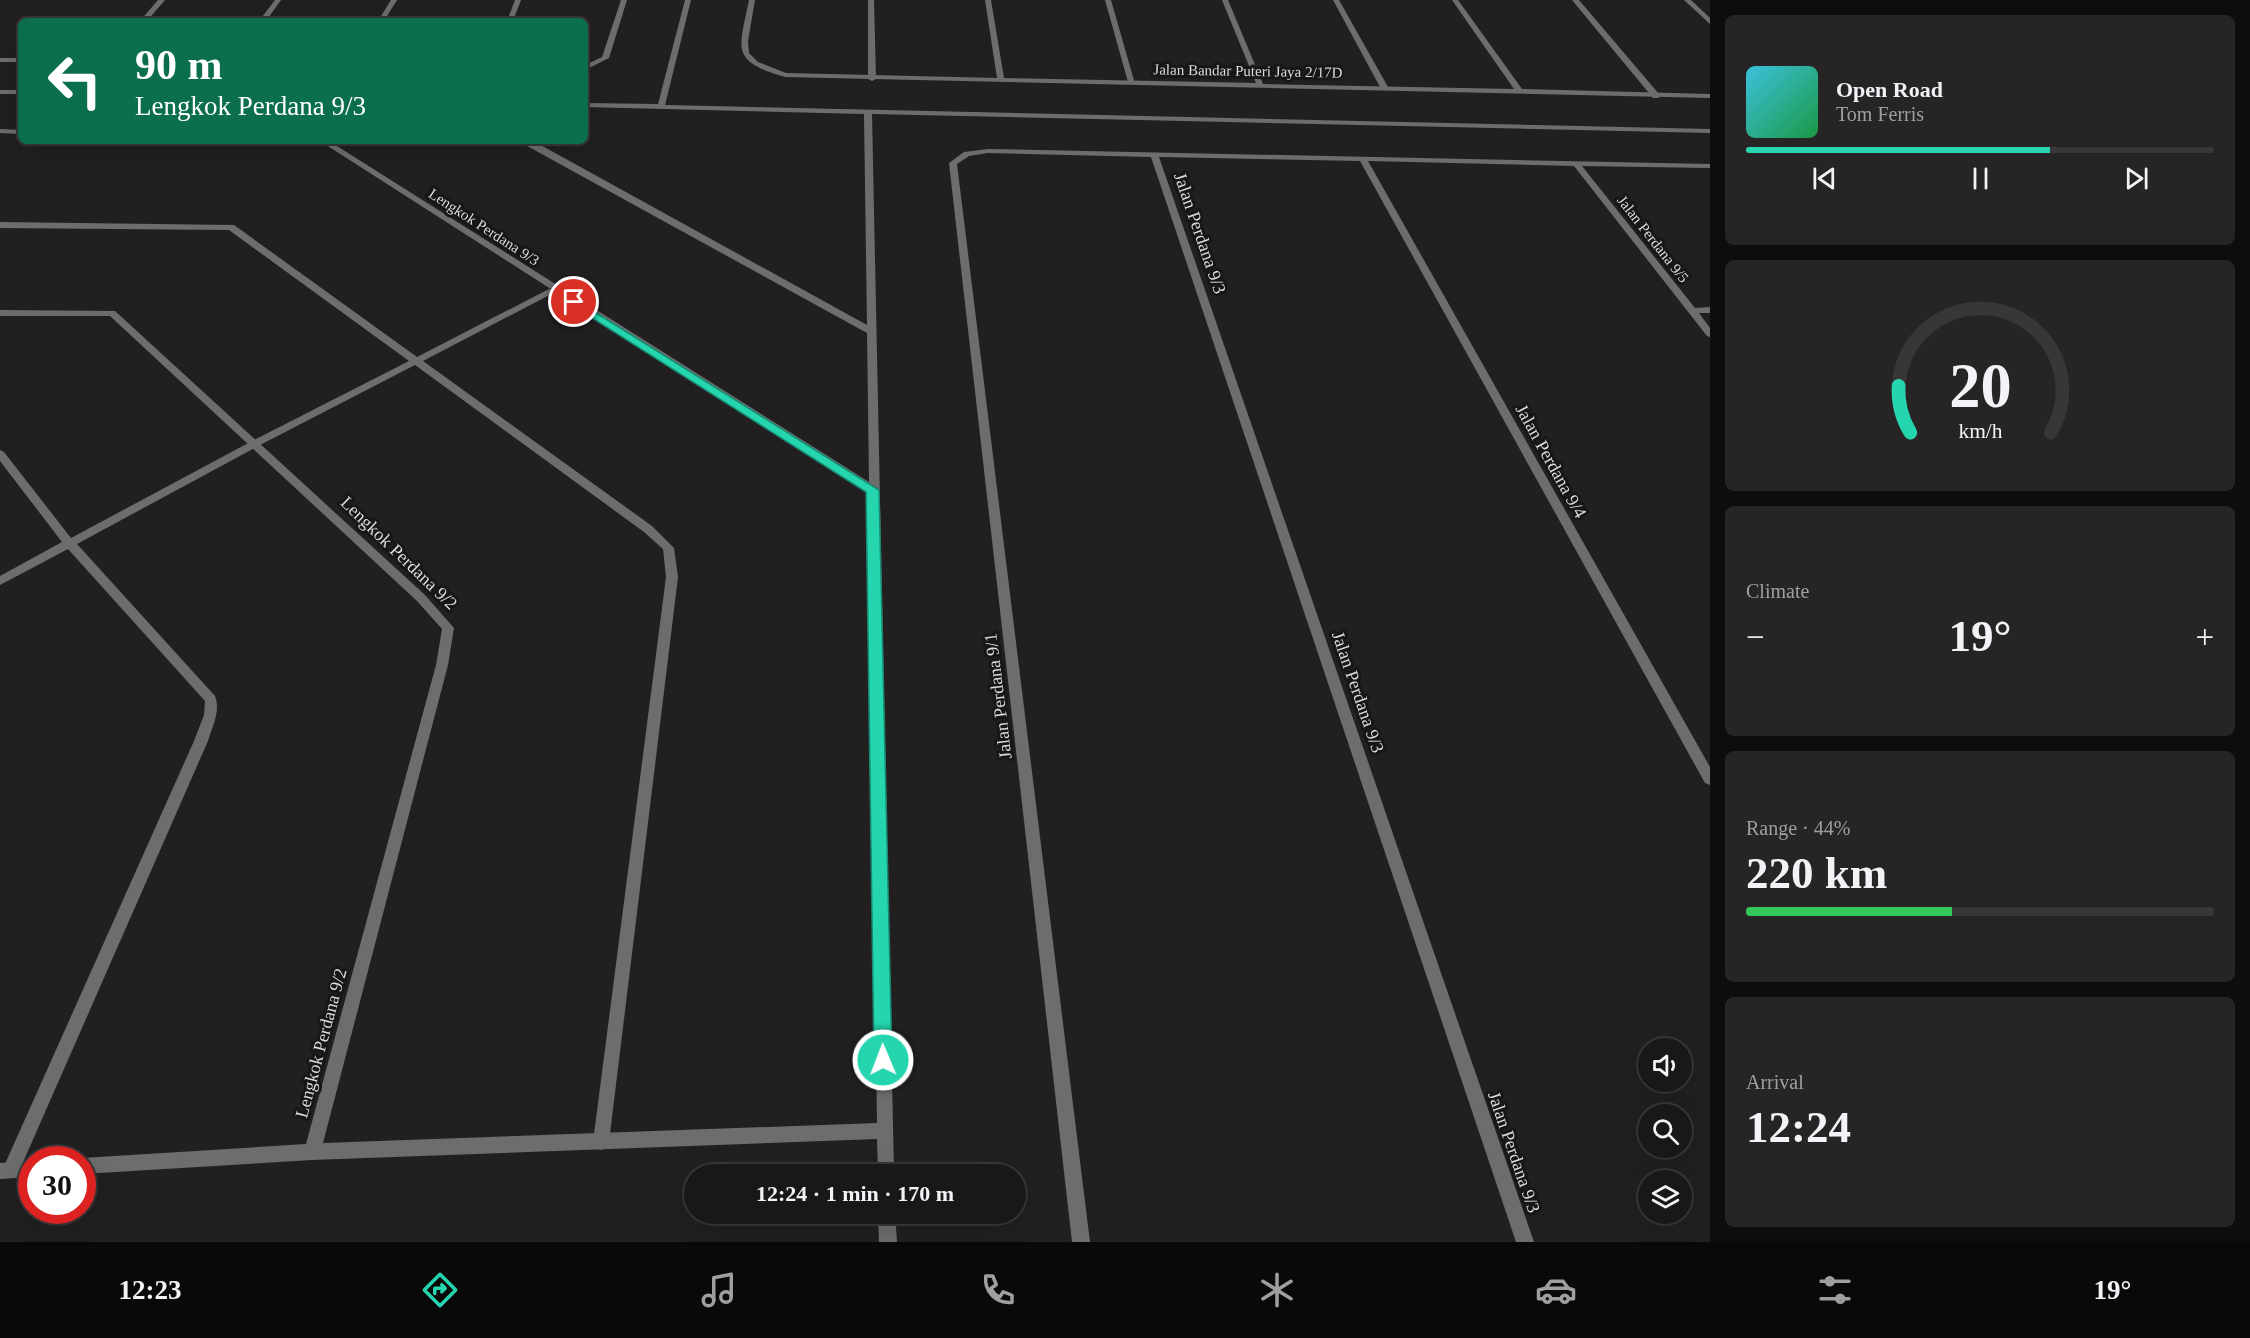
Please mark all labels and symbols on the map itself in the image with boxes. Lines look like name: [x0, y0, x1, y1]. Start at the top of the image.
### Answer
street label: Jalan Bandar Puteri Jaya 2/17D: [1153, 61, 1343, 81]
street label: Jalan Perdana 9/3: [1170, 170, 1230, 296]
street label: Lengkok Perdana 9/3: [426, 185, 542, 269]
street label: Jalan Perdana 9/5: [1614, 192, 1692, 286]
pin: [548, 276, 599, 327]
street label: Jalan Perdana 9/4: [1511, 401, 1591, 521]
street label: Lengkok Perdana 9/2: [337, 492, 461, 614]
street label: Jalan Perdana 9/3: [1328, 629, 1388, 755]
street label: Jalan Perdana 9/1: [980, 632, 1016, 760]
street label: Lengkok Perdana 9/2: [291, 966, 351, 1120]
position arrow: [851, 1028, 915, 1092]
street label: Jalan Perdana 9/3: [1484, 1089, 1544, 1215]
speed limit sign: 30: [18, 1146, 96, 1224]

